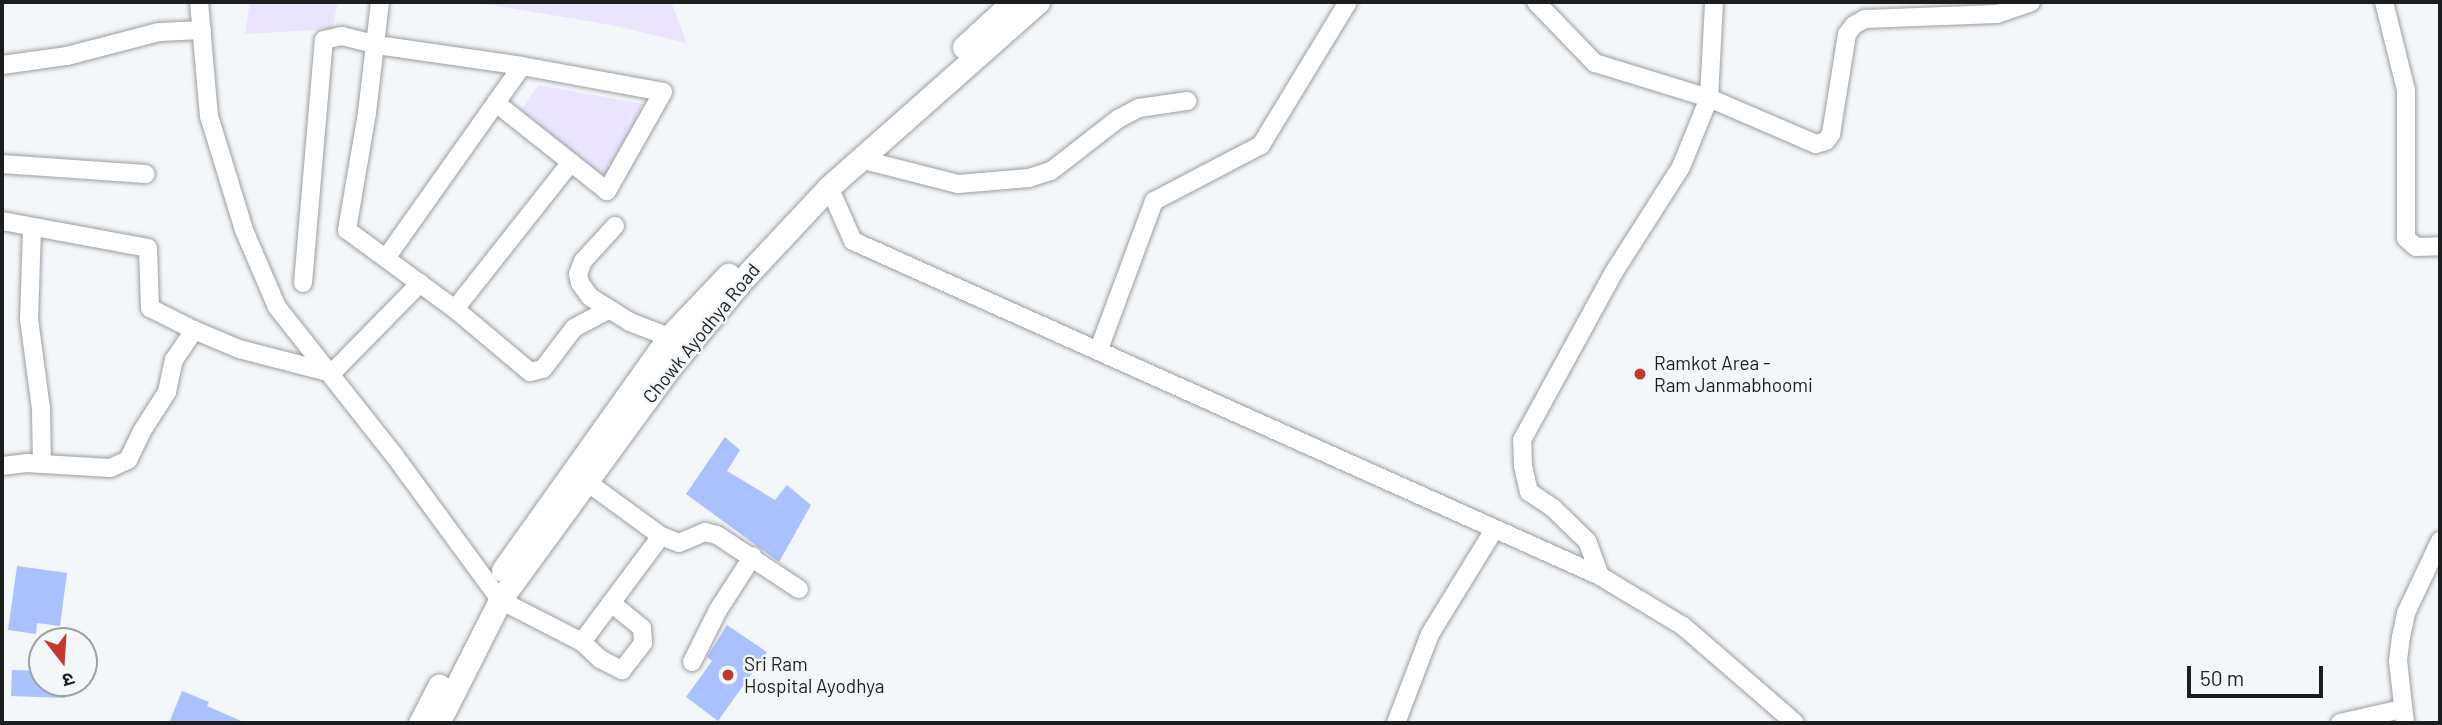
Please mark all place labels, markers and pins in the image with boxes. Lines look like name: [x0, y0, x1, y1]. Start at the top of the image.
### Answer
place label: Ramkot Area - Ram Janmabhoomi: [1654, 352, 1813, 396]
marker: Ramkot Area - Ram Janmabhoomi: [1632, 366, 1648, 382]
place label: Sri Ram Hospital Ayodhya: [744, 653, 885, 697]
marker: Sri Ram Hospital Ayodhya: [718, 665, 738, 685]

